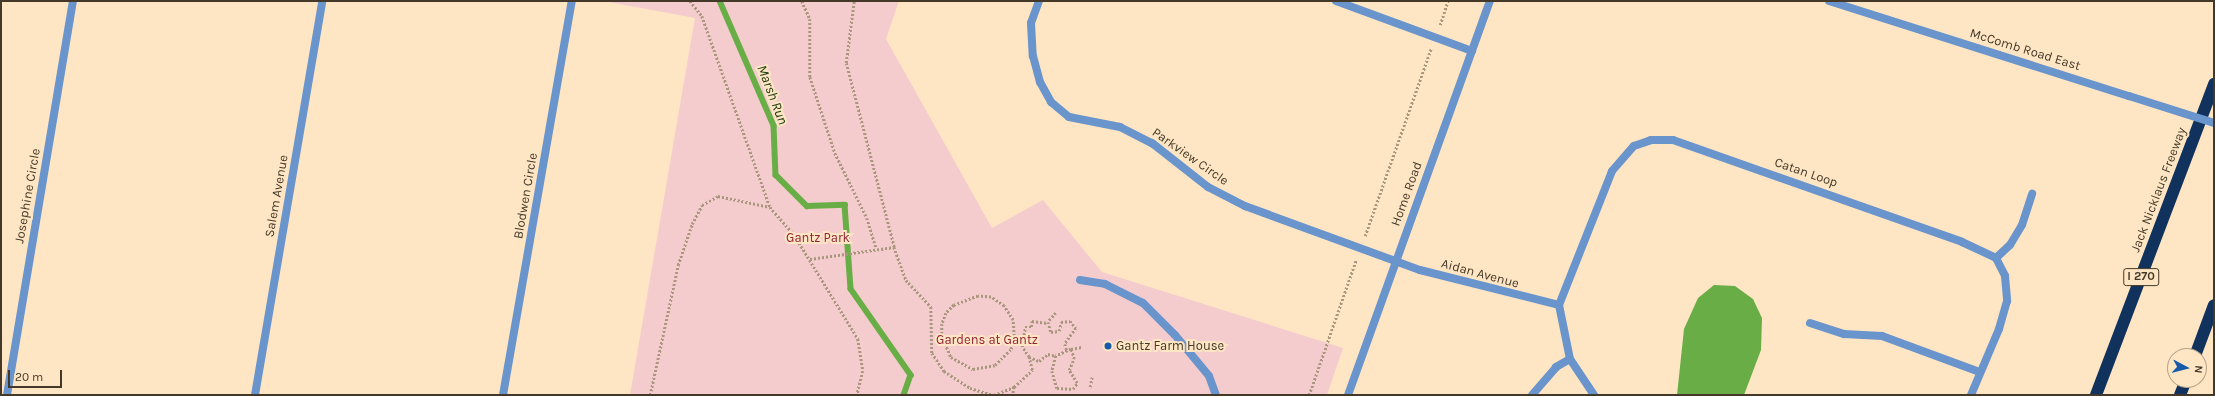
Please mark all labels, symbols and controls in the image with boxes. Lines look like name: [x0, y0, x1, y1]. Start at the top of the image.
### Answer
street label: McComb Road East: [1968, 26, 2082, 74]
water label: Marsh Run: [753, 63, 791, 127]
street label: Parkview Circle: [1149, 125, 1231, 189]
street label: Jack Nicklaus Freeway: [2128, 125, 2190, 255]
street label: Josephine Circle: [12, 147, 44, 245]
street label: Blodwen Circle: [511, 152, 541, 240]
street label: Salem Avenue: [262, 154, 292, 238]
street label: Catan Loop: [1772, 155, 1840, 191]
street label: Home Road: [1388, 160, 1426, 228]
park label: Gantz Park: [786, 230, 850, 246]
street label: Aidan Avenue: [1439, 256, 1521, 292]
road number: I 270: [2123, 267, 2159, 287]
park label: Gardens at Gantz: [936, 332, 1038, 348]
place label: Gantz Farm House: [1116, 338, 1224, 354]
marker: Gantz Farm House: [1103, 341, 1113, 351]
north arrow: [2167, 348, 2207, 388]
scale bar: [10, 362, 64, 388]
text: N: [2191, 365, 2205, 374]
text: 20 m: [15, 370, 43, 384]

